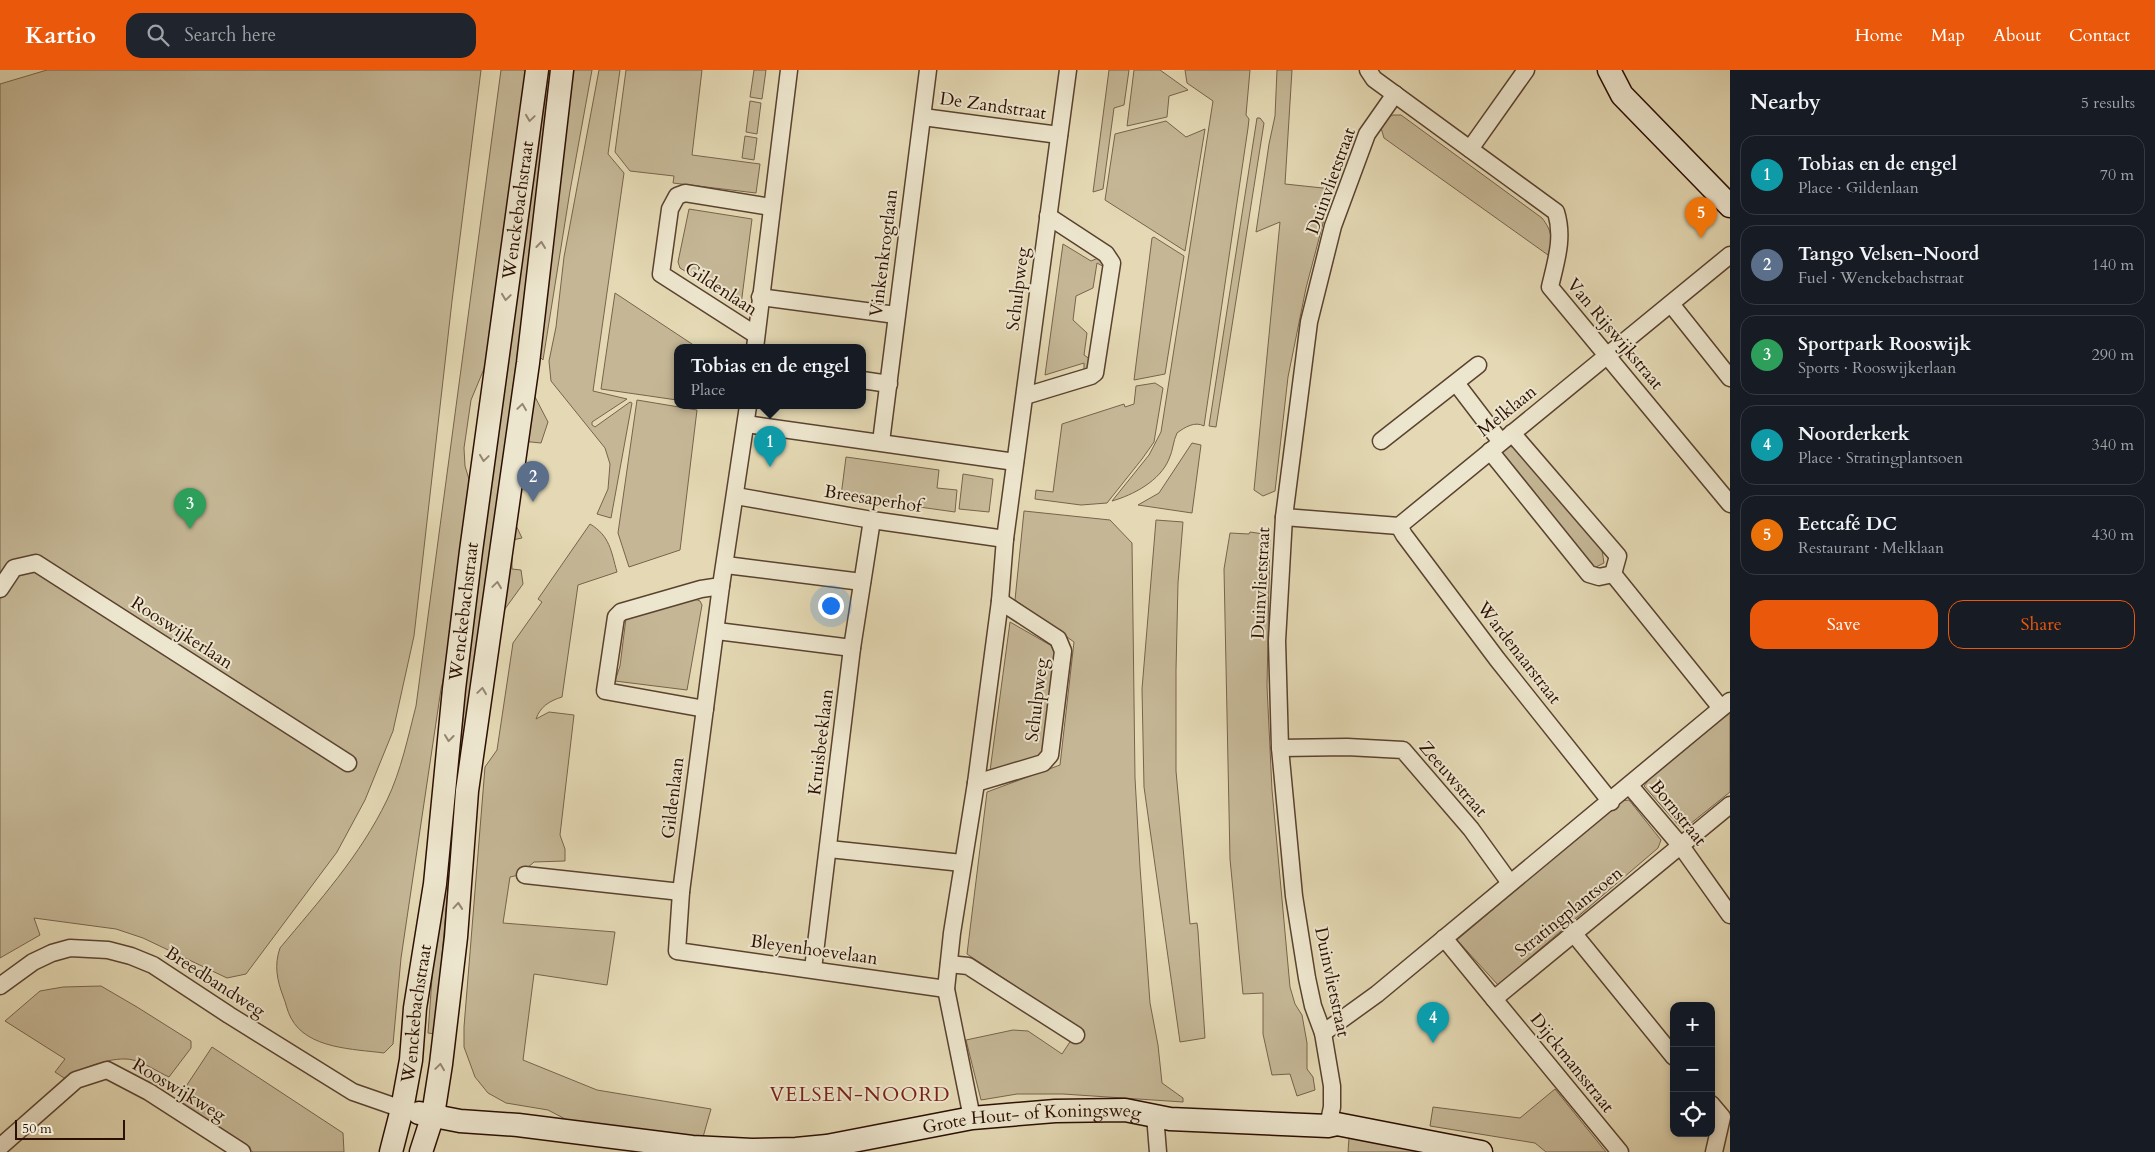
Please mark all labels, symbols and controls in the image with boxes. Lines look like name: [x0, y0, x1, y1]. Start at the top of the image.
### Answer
search box: [126, 13, 476, 58]
text: Kartio: [25, 19, 96, 52]
icon: search: [144, 21, 172, 49]
text: Search here: [184, 22, 276, 48]
text: Home: [1855, 23, 1903, 48]
text: Map: [1931, 23, 1965, 48]
text: About: [1993, 23, 2041, 48]
text: Contact: [2069, 23, 2130, 48]
street label: De Zandstraat: [938, 86, 1048, 126]
text: Nearby: [1750, 88, 1821, 117]
text: 5 results: [2081, 92, 2135, 114]
one-way arrow: [525, 115, 536, 123]
street label: Duinvlietstraat: [1300, 124, 1362, 238]
street label: Wenckebachstraat: [496, 139, 540, 282]
text: Tobias en de engel: [1798, 151, 1957, 177]
text: 1: [1763, 164, 1771, 186]
text: 70 m: [2100, 164, 2134, 186]
text: Place · Gildenlaan: [1798, 177, 1919, 199]
street label: Vinkenkrogtlaan: [864, 187, 904, 318]
pin: 5: [1685, 197, 1717, 238]
one-way arrow: [535, 241, 546, 249]
text: Tango Velsen-Noord: [1798, 241, 1979, 267]
street label: Schulpweg: [1000, 245, 1036, 332]
text: 2: [1763, 254, 1771, 276]
text: 140 m: [2092, 254, 2134, 276]
street label: Gildenlaan: [680, 256, 763, 322]
text: Fuel · Wenckebachstraat: [1798, 267, 1964, 289]
street label: Van Rijswijkstraat: [1561, 273, 1669, 395]
one-way arrow: [501, 293, 512, 301]
text: Sportpark Rooswijk: [1798, 331, 1971, 357]
popup: [674, 344, 866, 409]
text: 3: [1763, 344, 1771, 366]
text: 290 m: [2092, 344, 2134, 366]
text: Tobias en de engel: [690, 353, 850, 379]
text: Sports · Rooswijkerlaan: [1798, 357, 1956, 379]
text: Place: [690, 379, 725, 401]
street label: Melklaan: [1472, 379, 1543, 443]
one-way arrow: [516, 402, 526, 411]
text: Noorderkerk: [1798, 421, 1910, 447]
pin: 1: [754, 426, 786, 467]
text: 4: [1763, 434, 1771, 456]
text: 340 m: [2092, 434, 2134, 456]
text: Place · Stratingplantsoen: [1798, 447, 1963, 469]
one-way arrow: [479, 454, 490, 462]
pin: 2: [517, 461, 549, 502]
street label: Breesaperhof: [822, 479, 927, 520]
pin: 3: [174, 488, 206, 529]
text: Eetcafé DC: [1798, 511, 1897, 537]
text: 5: [1763, 524, 1771, 546]
text: 430 m: [2092, 524, 2134, 546]
street label: Duinvlietstraat: [1246, 526, 1276, 640]
text: Restaurant · Melklaan: [1798, 537, 1944, 559]
street label: Wenckebachstraat: [442, 540, 485, 683]
one-way arrow: [491, 581, 501, 589]
street label: Rooswijkerlaan: [126, 591, 239, 676]
your location: [818, 593, 844, 619]
street label: Wardenaarstraat: [1470, 596, 1567, 710]
button: Save: [1750, 600, 1938, 649]
button: Share: [1948, 600, 2135, 649]
street label: Schulpweg: [1019, 656, 1055, 743]
one-way arrow: [476, 687, 486, 695]
street label: Kruisbeeklaan: [802, 687, 840, 797]
one-way arrow: [444, 734, 455, 742]
street label: Zeeuwstraat: [1413, 736, 1493, 823]
street label: Gildenlaan: [656, 755, 691, 840]
street label: Bornstraat: [1644, 775, 1713, 852]
street label: Stratingplantsoen: [1510, 860, 1629, 963]
one-way arrow: [452, 902, 463, 910]
street label: Duinvlietstraat: [1308, 925, 1356, 1040]
street label: Bleyenhoevelaan: [749, 929, 880, 971]
street label: Breedbandweg: [160, 940, 271, 1024]
street label: Wenckebachstraat: [394, 942, 438, 1086]
pin: 4: [1417, 1002, 1449, 1043]
map controls: [1670, 1002, 1715, 1137]
button: +: [1670, 1002, 1715, 1047]
street label: Dijckmansstraat: [1524, 1008, 1620, 1118]
button: −: [1670, 1047, 1715, 1092]
street label: Rooswijkweg: [128, 1052, 231, 1128]
one-way arrow: [435, 1063, 445, 1072]
district label: VELSEN-NOORD: [769, 1081, 951, 1108]
button: locate: [1670, 1092, 1715, 1137]
street label: Grote Hout- of Koningsweg: [920, 1097, 1145, 1140]
scale bar: [15, 1117, 125, 1140]
text: 50 m: [22, 1119, 52, 1138]

